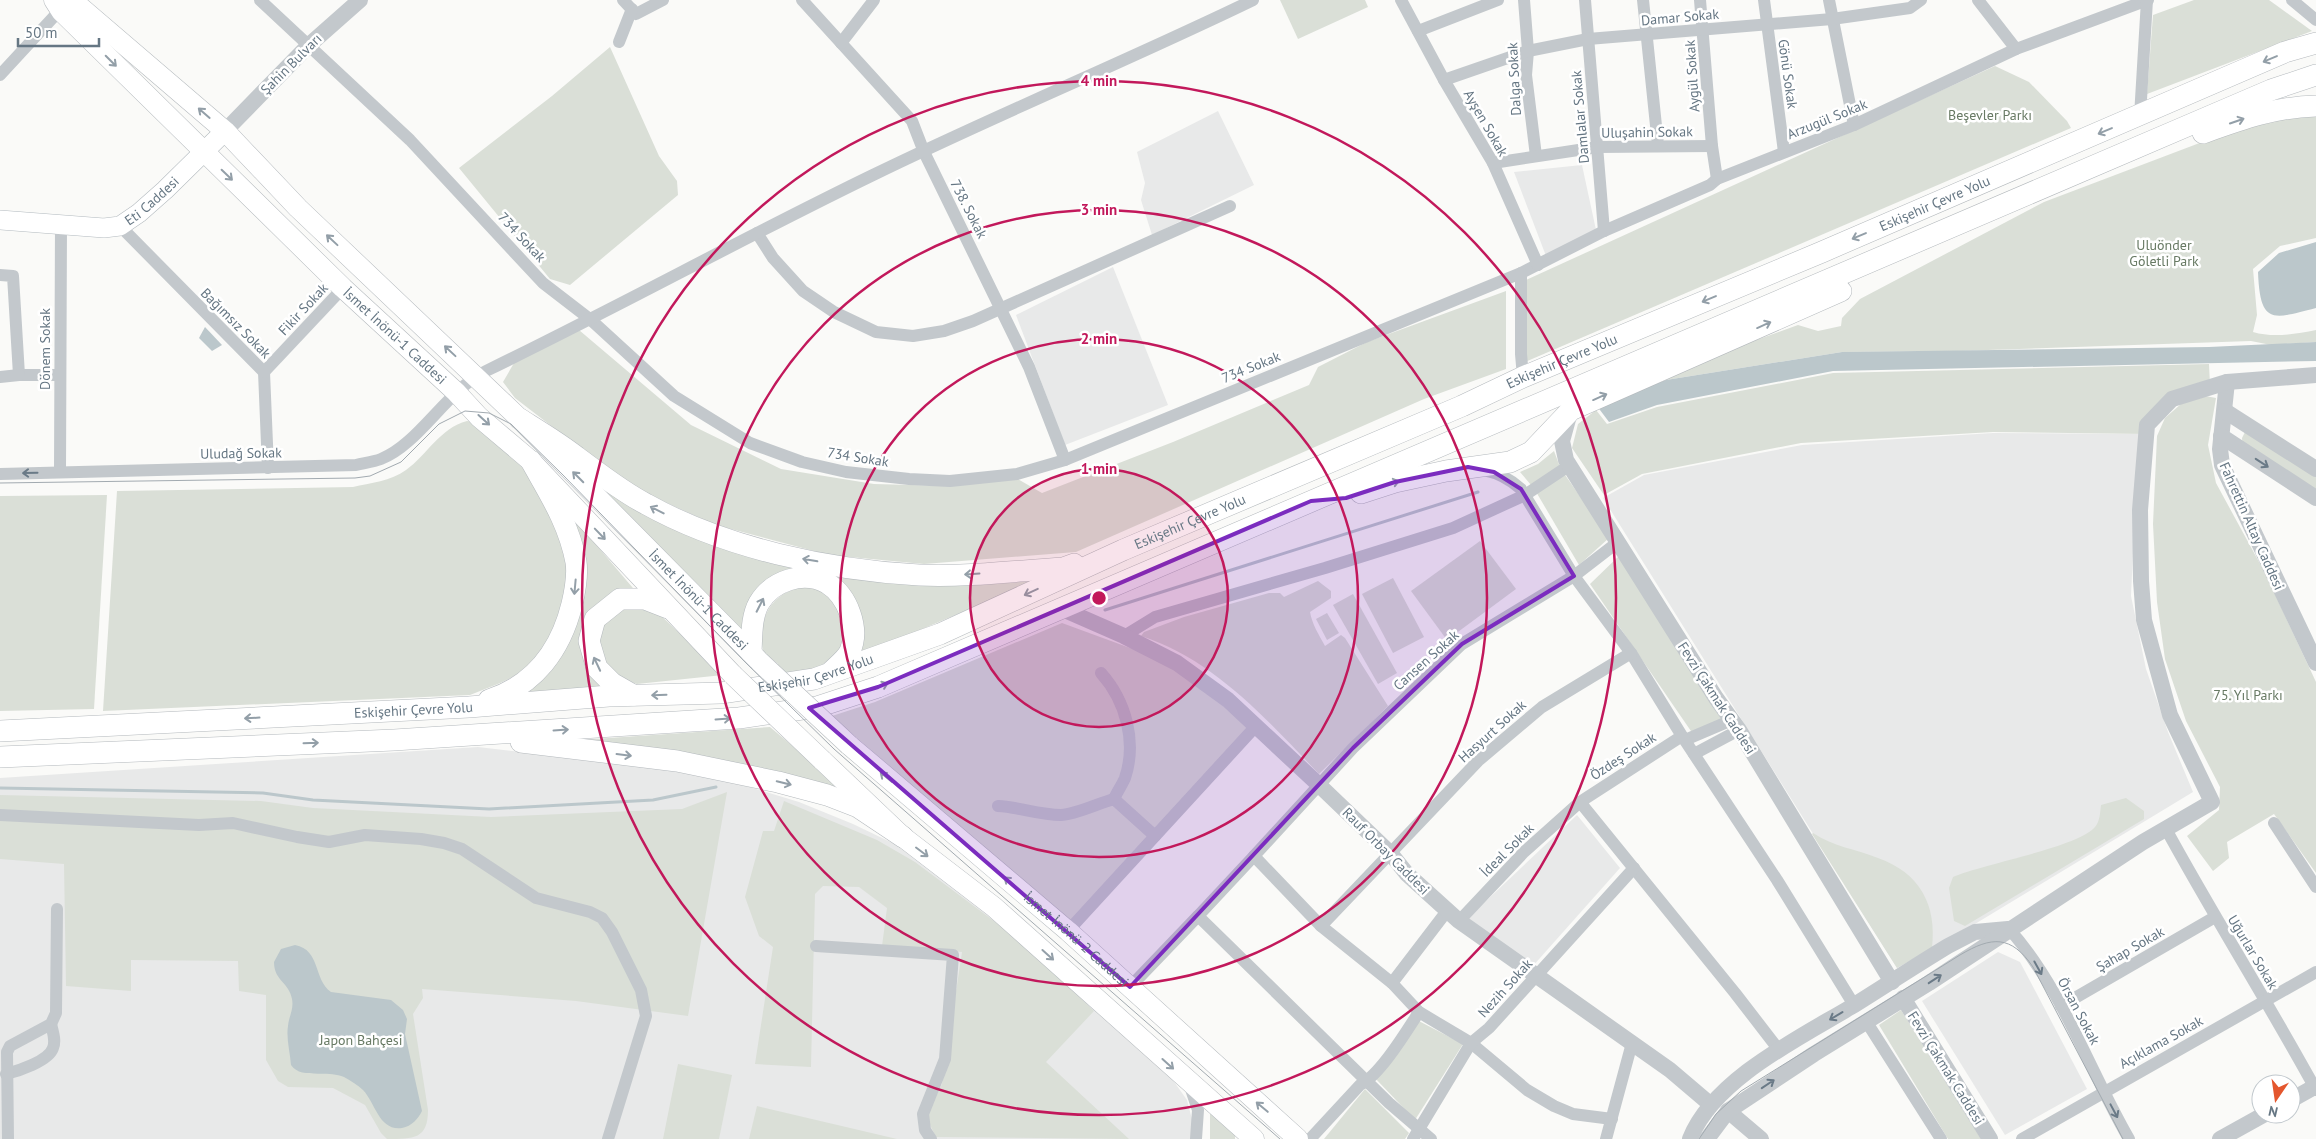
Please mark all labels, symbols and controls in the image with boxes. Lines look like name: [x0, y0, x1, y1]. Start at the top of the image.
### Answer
street label: Damar Sokak: [1640, 5, 1720, 29]
scale bar: [18, 15, 99, 47]
text: 50 m: [25, 23, 58, 42]
street label: Şahin Bulvarı: [257, 30, 325, 98]
street label: Gönü Sokak: [1774, 38, 1802, 110]
street label: Aygül Sokak: [1680, 39, 1703, 113]
street label: Dalga Sokak: [1503, 41, 1525, 116]
one-way arrow: [105, 54, 117, 66]
one-way arrow: [2263, 54, 2278, 64]
street label: Damlalar Sokak: [1567, 69, 1593, 164]
text: 4 min: [1081, 71, 1117, 90]
street label: Ayşen Sokak: [1460, 86, 1512, 160]
street label: Arzugül Sokak: [1784, 95, 1870, 143]
park label: Beşevler Parkı: [1948, 106, 2032, 124]
one-way arrow: [197, 108, 210, 119]
one-way arrow: [2229, 116, 2245, 125]
street label: Uluşahin Sokak: [1601, 122, 1693, 142]
one-way arrow: [2098, 126, 2113, 136]
one-way arrow: [221, 169, 233, 181]
street label: Eskişehir Çevre Yolu: [1877, 171, 1993, 235]
street label: Eti Caddesi: [121, 172, 183, 229]
street label: 738. Sokak: [946, 176, 992, 242]
text: 3 min: [1081, 200, 1117, 219]
street label: 734 Sokak: [494, 208, 550, 266]
one-way arrow: [1852, 231, 1867, 241]
one-way arrow: [326, 234, 338, 246]
park label: Uluönder Göletli Park: [2129, 236, 2199, 270]
street label: Fikir Sokak: [274, 279, 332, 339]
street label: Bağımsız Sokak: [197, 284, 275, 362]
street label: İsmet İnönü-1 Caddesi: [339, 284, 451, 388]
one-way arrow: [1702, 294, 1717, 304]
street label: Dönem Sokak: [36, 308, 54, 390]
one-way arrow: [1756, 319, 1771, 329]
text: 2 min: [1081, 329, 1117, 348]
street label: Eskişehir Çevre Yolu: [1503, 330, 1620, 393]
one-way arrow: [444, 345, 456, 357]
street label: 734 Sokak: [1219, 347, 1283, 387]
one-way arrow: [1592, 392, 1607, 402]
one-way arrow: [477, 414, 490, 426]
street label: Uludağ Sokak: [200, 443, 282, 463]
street label: 734 Sokak: [826, 443, 890, 471]
one-way arrow: [2255, 458, 2269, 468]
text: 1 min: [1081, 459, 1117, 478]
street label: Fahrettin Altay Caddesi: [2216, 459, 2288, 593]
one-way arrow: [22, 468, 38, 478]
one-way arrow: [572, 471, 584, 484]
one-way arrow: [1384, 478, 1400, 488]
street label: Eskişehir Çevre Yolu: [1132, 490, 1248, 553]
one-way arrow: [649, 505, 664, 515]
one-way arrow: [594, 527, 606, 540]
street label: İsmet İnönü-1 Caddesi: [645, 546, 752, 654]
one-way arrow: [803, 555, 819, 564]
one-way arrow: [964, 570, 980, 579]
one-way arrow: [570, 579, 580, 595]
one-way arrow: [1024, 588, 1039, 598]
centre of rings: [1090, 589, 1108, 607]
one-way arrow: [755, 598, 765, 613]
street label: Cansen Sokak: [1389, 626, 1463, 694]
street label: Fevzi Çakmak Caddesi: [1674, 638, 1760, 758]
street label: Eskişehir Çevre Yolu: [757, 650, 876, 696]
one-way arrow: [592, 657, 602, 672]
one-way arrow: [873, 680, 888, 690]
park label: 75. Yıl Parkı: [2213, 686, 2283, 704]
one-way arrow: [651, 690, 667, 699]
street label: Hasyurt Sokak: [1454, 696, 1530, 766]
street label: Eskişehir Çevre Yolu: [354, 698, 474, 722]
one-way arrow: [244, 713, 260, 722]
one-way arrow: [714, 714, 730, 724]
one-way arrow: [552, 725, 568, 735]
street label: Özdeş Sokak: [1587, 728, 1660, 784]
one-way arrow: [303, 739, 319, 748]
one-way arrow: [616, 750, 632, 760]
one-way arrow: [880, 771, 893, 782]
one-way arrow: [775, 779, 791, 788]
street label: Rauf Orbay Caddesi: [1339, 804, 1433, 898]
street label: İdeal Sokak: [1476, 819, 1538, 881]
one-way arrow: [915, 847, 929, 857]
one-way arrow: [1004, 877, 1017, 888]
street label: İsmet İnönü-2 Caddesi: [1020, 888, 1133, 991]
street label: Uğurlar Sokak: [2224, 911, 2282, 993]
street label: Şahap Sokak: [2093, 922, 2167, 976]
one-way arrow: [1041, 949, 1054, 961]
street label: Nezih Sokak: [1474, 955, 1536, 1021]
one-way arrow: [2034, 960, 2043, 975]
one-way arrow: [1928, 974, 1942, 984]
street label: Örsan Sokak: [2054, 974, 2104, 1048]
street label: Fevzi Çakmak Caddesi: [1904, 1008, 1988, 1128]
one-way arrow: [1829, 1011, 1843, 1021]
street label: Açıklama Sokak: [2116, 1011, 2206, 1072]
park label: Japon Bahçesi: [318, 1031, 403, 1049]
one-way arrow: [1162, 1058, 1175, 1070]
north arrow: [2251, 1074, 2301, 1124]
one-way arrow: [1761, 1079, 1775, 1089]
one-way arrow: [1255, 1101, 1268, 1113]
text: N: [2267, 1102, 2280, 1121]
one-way arrow: [2110, 1103, 2120, 1118]

